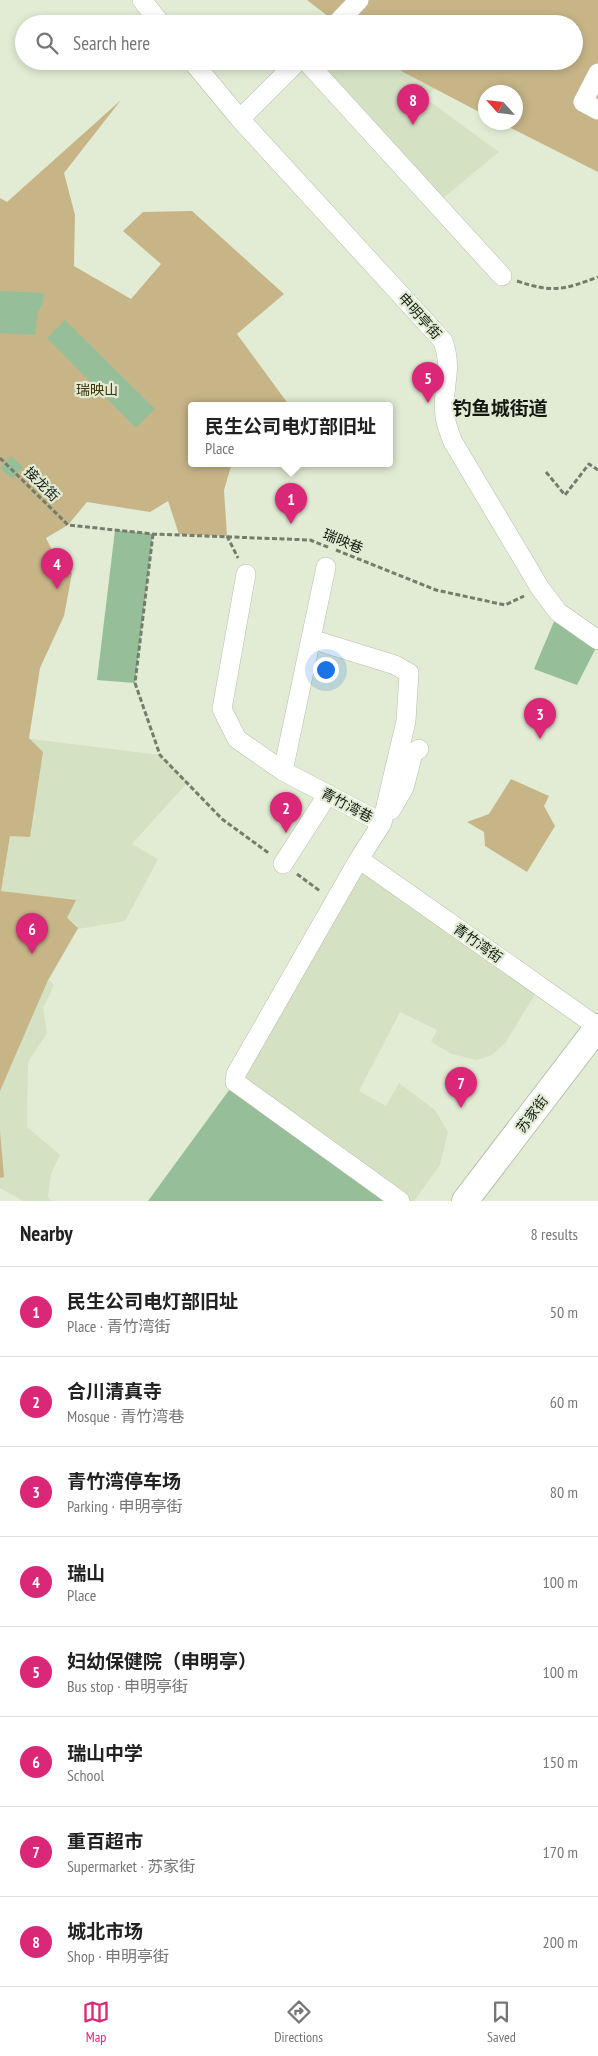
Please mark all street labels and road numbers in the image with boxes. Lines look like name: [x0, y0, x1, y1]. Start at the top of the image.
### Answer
street label: 申明亭街: [395, 289, 445, 343]
street label: 接龙街: [21, 463, 63, 505]
street label: 瑞映巷: [320, 525, 366, 557]
street label: 青竹湾巷: [318, 784, 376, 826]
street label: 青竹湾街: [450, 920, 506, 966]
street label: 苏家街: [512, 1092, 552, 1136]

